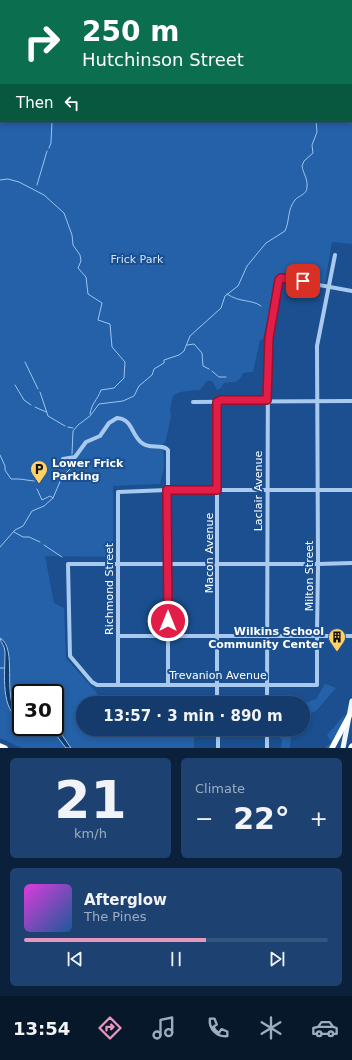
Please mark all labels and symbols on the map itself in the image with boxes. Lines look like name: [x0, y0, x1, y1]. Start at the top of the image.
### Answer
park label: Frick Park: [111, 253, 164, 266]
pin: [286, 264, 320, 298]
street label: Laclair Avenue: [252, 450, 265, 531]
place label: Lower Frick Parking: [52, 457, 124, 483]
parking icon: Lower Frick Parking: [29, 459, 49, 484]
street label: Macon Avenue: [203, 513, 216, 593]
street label: Milton Street: [303, 540, 316, 611]
street label: Richmond Street: [103, 542, 116, 635]
position arrow: [147, 600, 189, 642]
place label: Wilkins School Community Center: [208, 625, 325, 651]
building icon: Wilkins School Community Center: [327, 627, 347, 652]
street label: Trevanion Avenue: [168, 669, 267, 682]
speed limit sign: 30: [12, 684, 64, 736]

